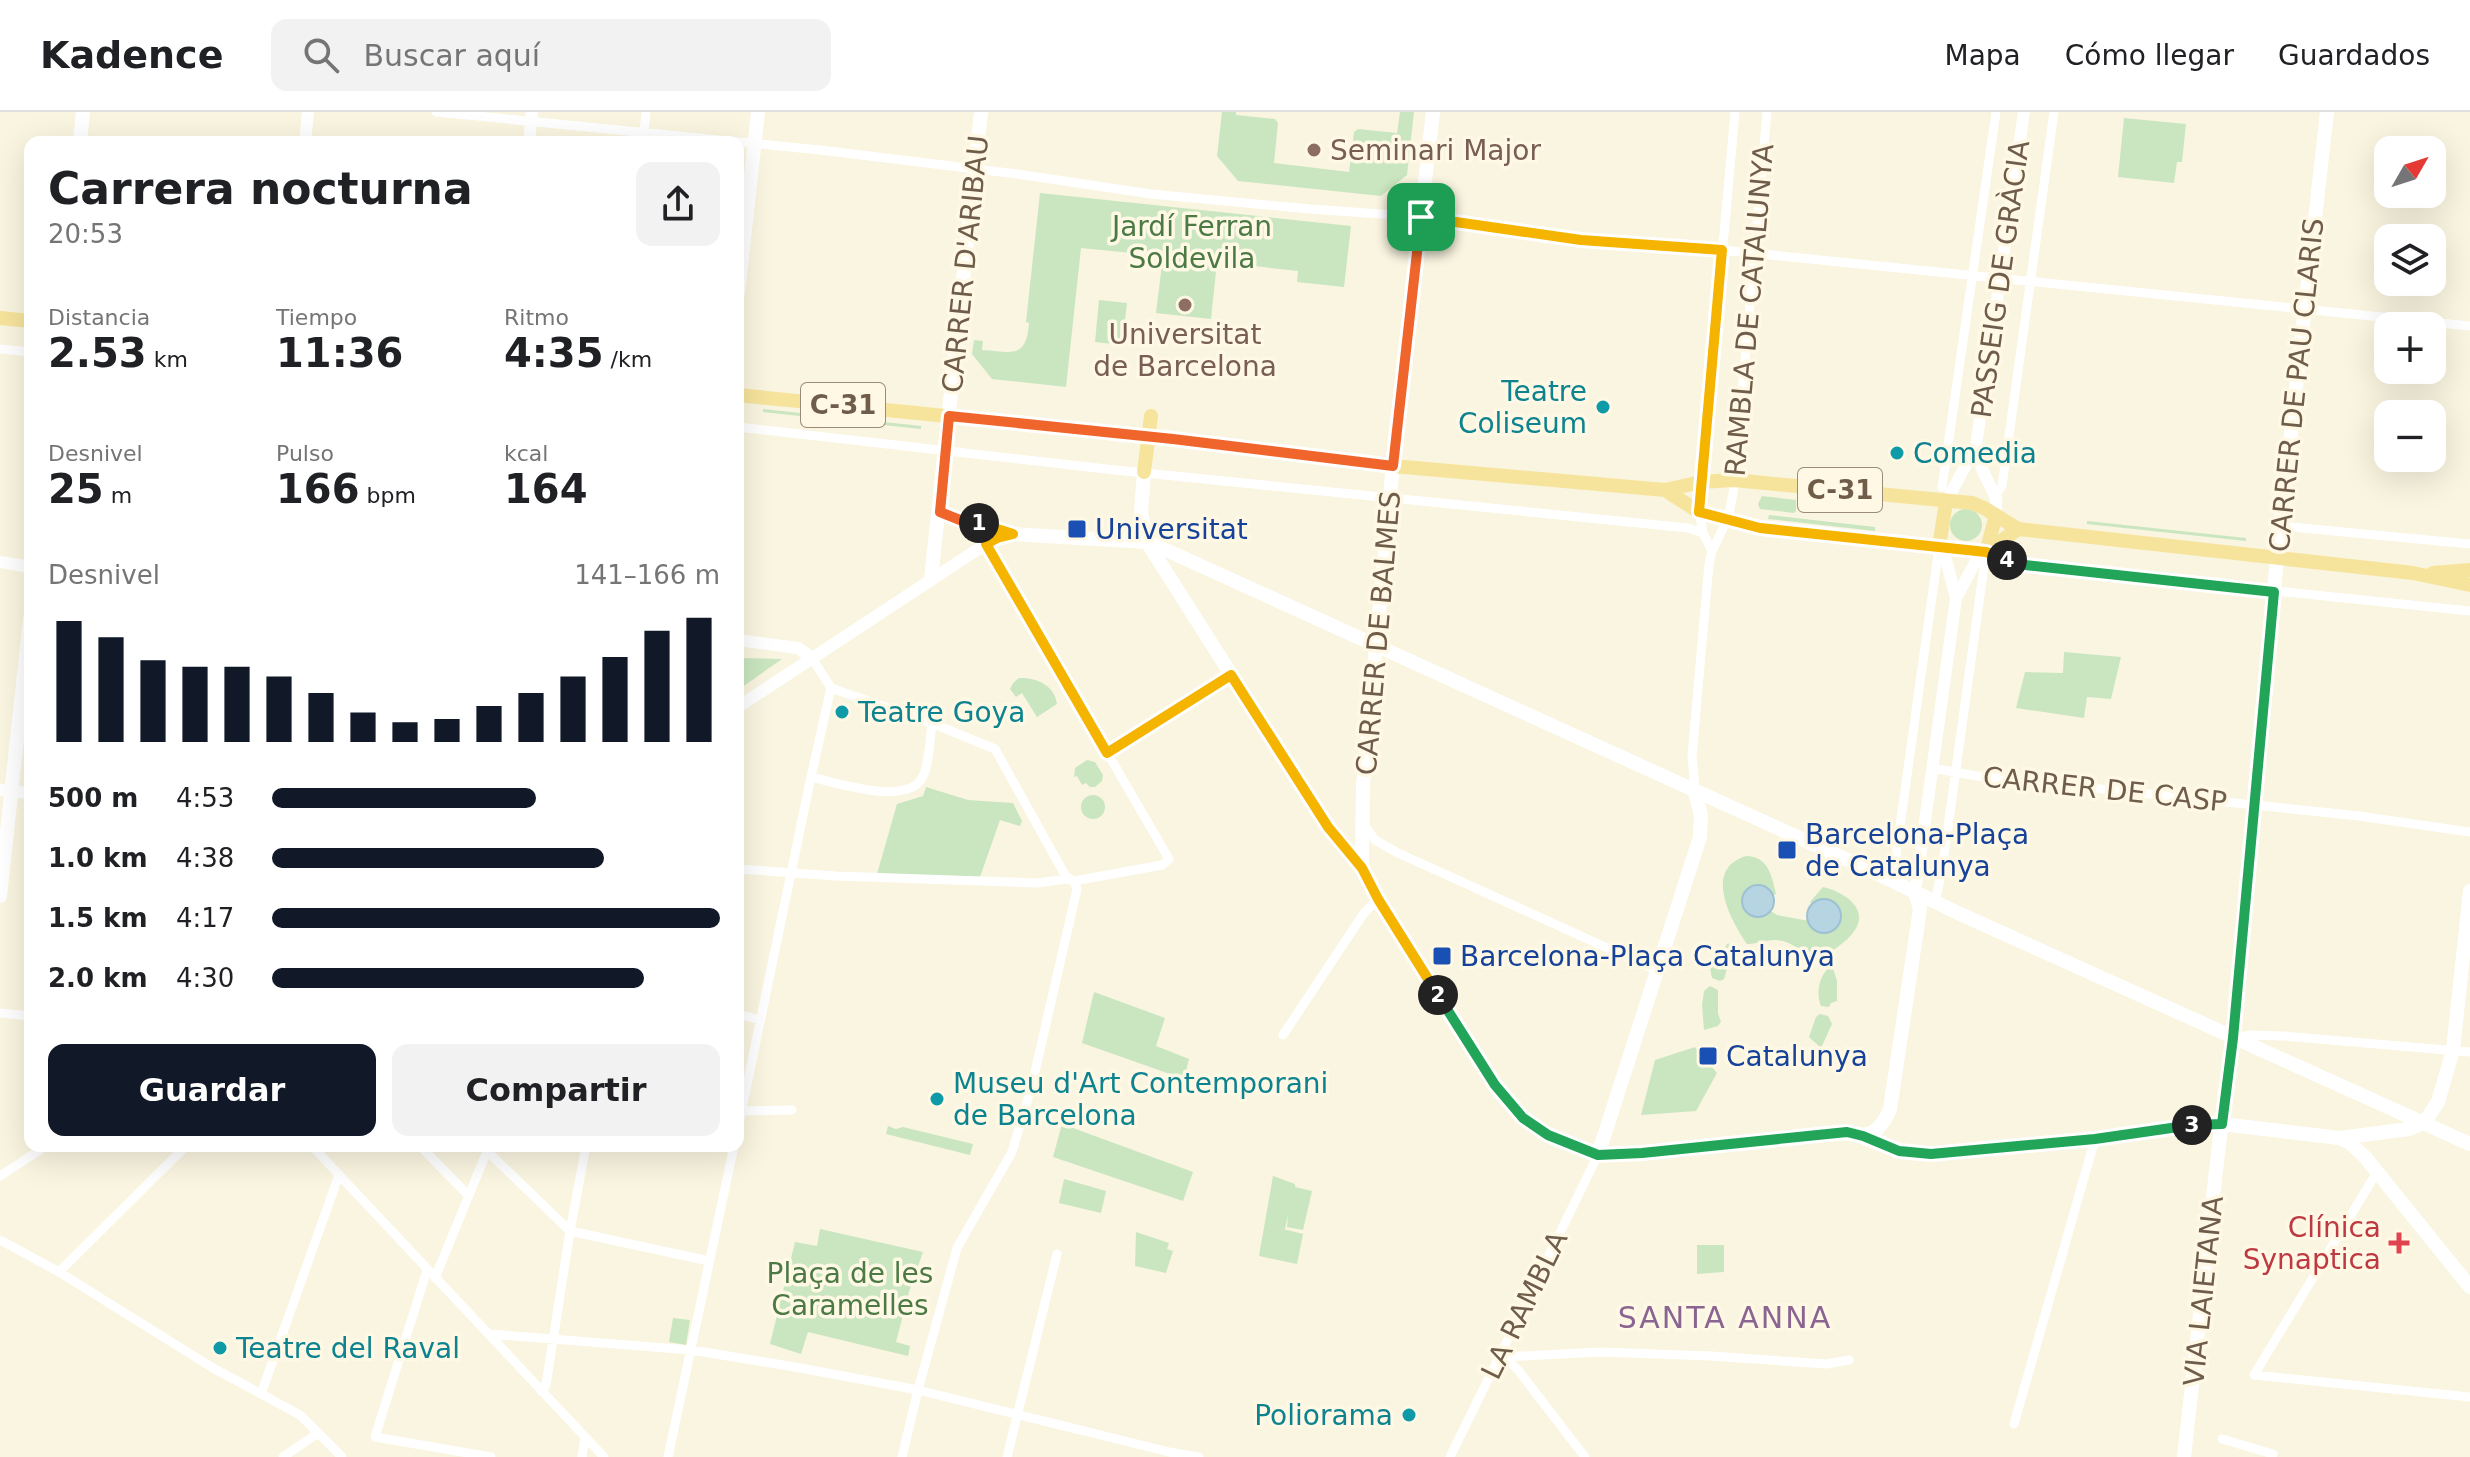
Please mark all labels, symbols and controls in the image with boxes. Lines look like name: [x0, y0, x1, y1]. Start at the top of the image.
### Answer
search box: [271, 19, 831, 91]
text: Kadence: [40, 33, 223, 77]
icon: search: [299, 33, 343, 77]
text: Buscar aquí: [363, 38, 540, 73]
text: Mapa: [1944, 39, 2021, 72]
text: Cómo llegar: [2065, 39, 2234, 72]
text: Guardados: [2278, 39, 2430, 72]
street label: CARRER D'ARIBAU: [936, 134, 995, 394]
place label: Seminari Major: [1330, 134, 1541, 167]
north arrow: [2374, 136, 2446, 208]
map controls: [2374, 136, 2446, 472]
street label: PASSEIG DE GRÀCIA: [1964, 138, 2036, 420]
marker: Seminari Major: [1305, 141, 1323, 159]
street label: RAMBLA DE CATALUNYA: [1719, 142, 1780, 478]
button: share: [636, 162, 720, 246]
text: Carrera nocturna: [48, 163, 473, 214]
pin: [1387, 183, 1455, 251]
icon: arrive: [1399, 195, 1443, 239]
park label: Jardí Ferran Soldevila: [1110, 210, 1272, 275]
street label: CARRER DE PAU CLARIS: [2263, 216, 2330, 554]
text: 20:53: [48, 219, 123, 249]
button: layers: [2374, 224, 2446, 296]
marker: Universitat de Barcelona: [1176, 296, 1194, 314]
text: Distancia: [48, 305, 150, 330]
text: Tiempo: [276, 305, 357, 330]
text: Ritmo: [504, 305, 569, 330]
button: +: [2374, 312, 2446, 384]
place label: Universitat de Barcelona: [1093, 318, 1277, 383]
text: 2.53: [48, 330, 147, 376]
text: 11:36: [276, 330, 403, 376]
text: 4:35: [504, 330, 604, 376]
text: km: [147, 347, 188, 372]
text: /km: [604, 347, 652, 372]
place label: Teatre Coliseum: [1458, 375, 1587, 440]
road number: C-31: [801, 383, 885, 427]
marker: Teatre Coliseum: [1594, 398, 1612, 416]
button: −: [2374, 400, 2446, 472]
place label: Comedia: [1913, 437, 2037, 470]
text: Desnivel: [48, 441, 143, 466]
text: Pulso: [276, 441, 334, 466]
text: kcal: [504, 441, 548, 466]
marker: Comedia: [1888, 444, 1906, 462]
text: 25: [48, 466, 104, 512]
text: 166: [276, 466, 360, 512]
text: 164: [504, 466, 588, 512]
road number: C-31: [1798, 468, 1882, 512]
text: m: [104, 483, 132, 508]
text: bpm: [360, 483, 416, 508]
street label: CARRER DE BALMES: [1350, 489, 1407, 777]
pin: 1: [959, 503, 999, 543]
text: 1: [971, 510, 987, 535]
place label: Universitat: [1095, 513, 1248, 546]
marker: Universitat: [1066, 518, 1088, 540]
pin: 4: [1987, 540, 2027, 580]
text: 4: [1999, 547, 2015, 572]
text: Desnivel: [48, 560, 160, 590]
text: 141–166 m: [574, 560, 720, 590]
place label: Teatre Goya: [857, 696, 1025, 729]
marker: Teatre Goya: [833, 703, 851, 721]
street label: CARRER DE CASP: [1981, 760, 2229, 819]
text: 500 m: [48, 783, 138, 813]
text: 4:53: [176, 783, 234, 813]
place label: Barcelona-Plaça de Catalunya: [1805, 818, 2029, 883]
marker: Barcelona-Plaça de Catalunya: [1776, 839, 1798, 861]
text: 1.0 km: [48, 843, 148, 873]
text: 4:38: [176, 843, 234, 873]
text: 1.5 km: [48, 903, 148, 933]
text: 4:17: [176, 903, 234, 933]
place label: Barcelona-Plaça Catalunya: [1460, 940, 1835, 973]
marker: Barcelona-Plaça Catalunya: [1431, 945, 1453, 967]
text: 2.0 km: [48, 963, 148, 993]
text: 4:30: [176, 963, 234, 993]
pin: 2: [1418, 975, 1458, 1015]
text: 2: [1430, 982, 1446, 1007]
place label: Catalunya: [1726, 1040, 1868, 1073]
button: Guardar: [48, 1044, 376, 1136]
button: Compartir: [392, 1044, 720, 1136]
marker: Catalunya: [1697, 1045, 1719, 1067]
place label: Museu d'Art Contemporani de Barcelona: [953, 1067, 1328, 1132]
marker: Museu d'Art Contemporani de Barcelona: [928, 1090, 946, 1108]
pin: 3: [2172, 1105, 2212, 1145]
text: 3: [2184, 1112, 2200, 1137]
street label: VIA LAIETANA: [2177, 1194, 2230, 1388]
place label: Clínica Synaptica: [2243, 1211, 2381, 1276]
street label: LA RAMBLA: [1474, 1226, 1574, 1385]
marker: Clínica Synaptica: [2388, 1232, 2410, 1254]
park label: Plaça de les Caramelles: [767, 1257, 933, 1322]
district label: SANTA ANNA: [1618, 1300, 1832, 1335]
place label: Teatre del Raval: [235, 1332, 460, 1365]
marker: Teatre del Raval: [211, 1339, 229, 1357]
place label: Poliorama: [1254, 1399, 1393, 1432]
marker: Poliorama: [1400, 1406, 1418, 1424]

